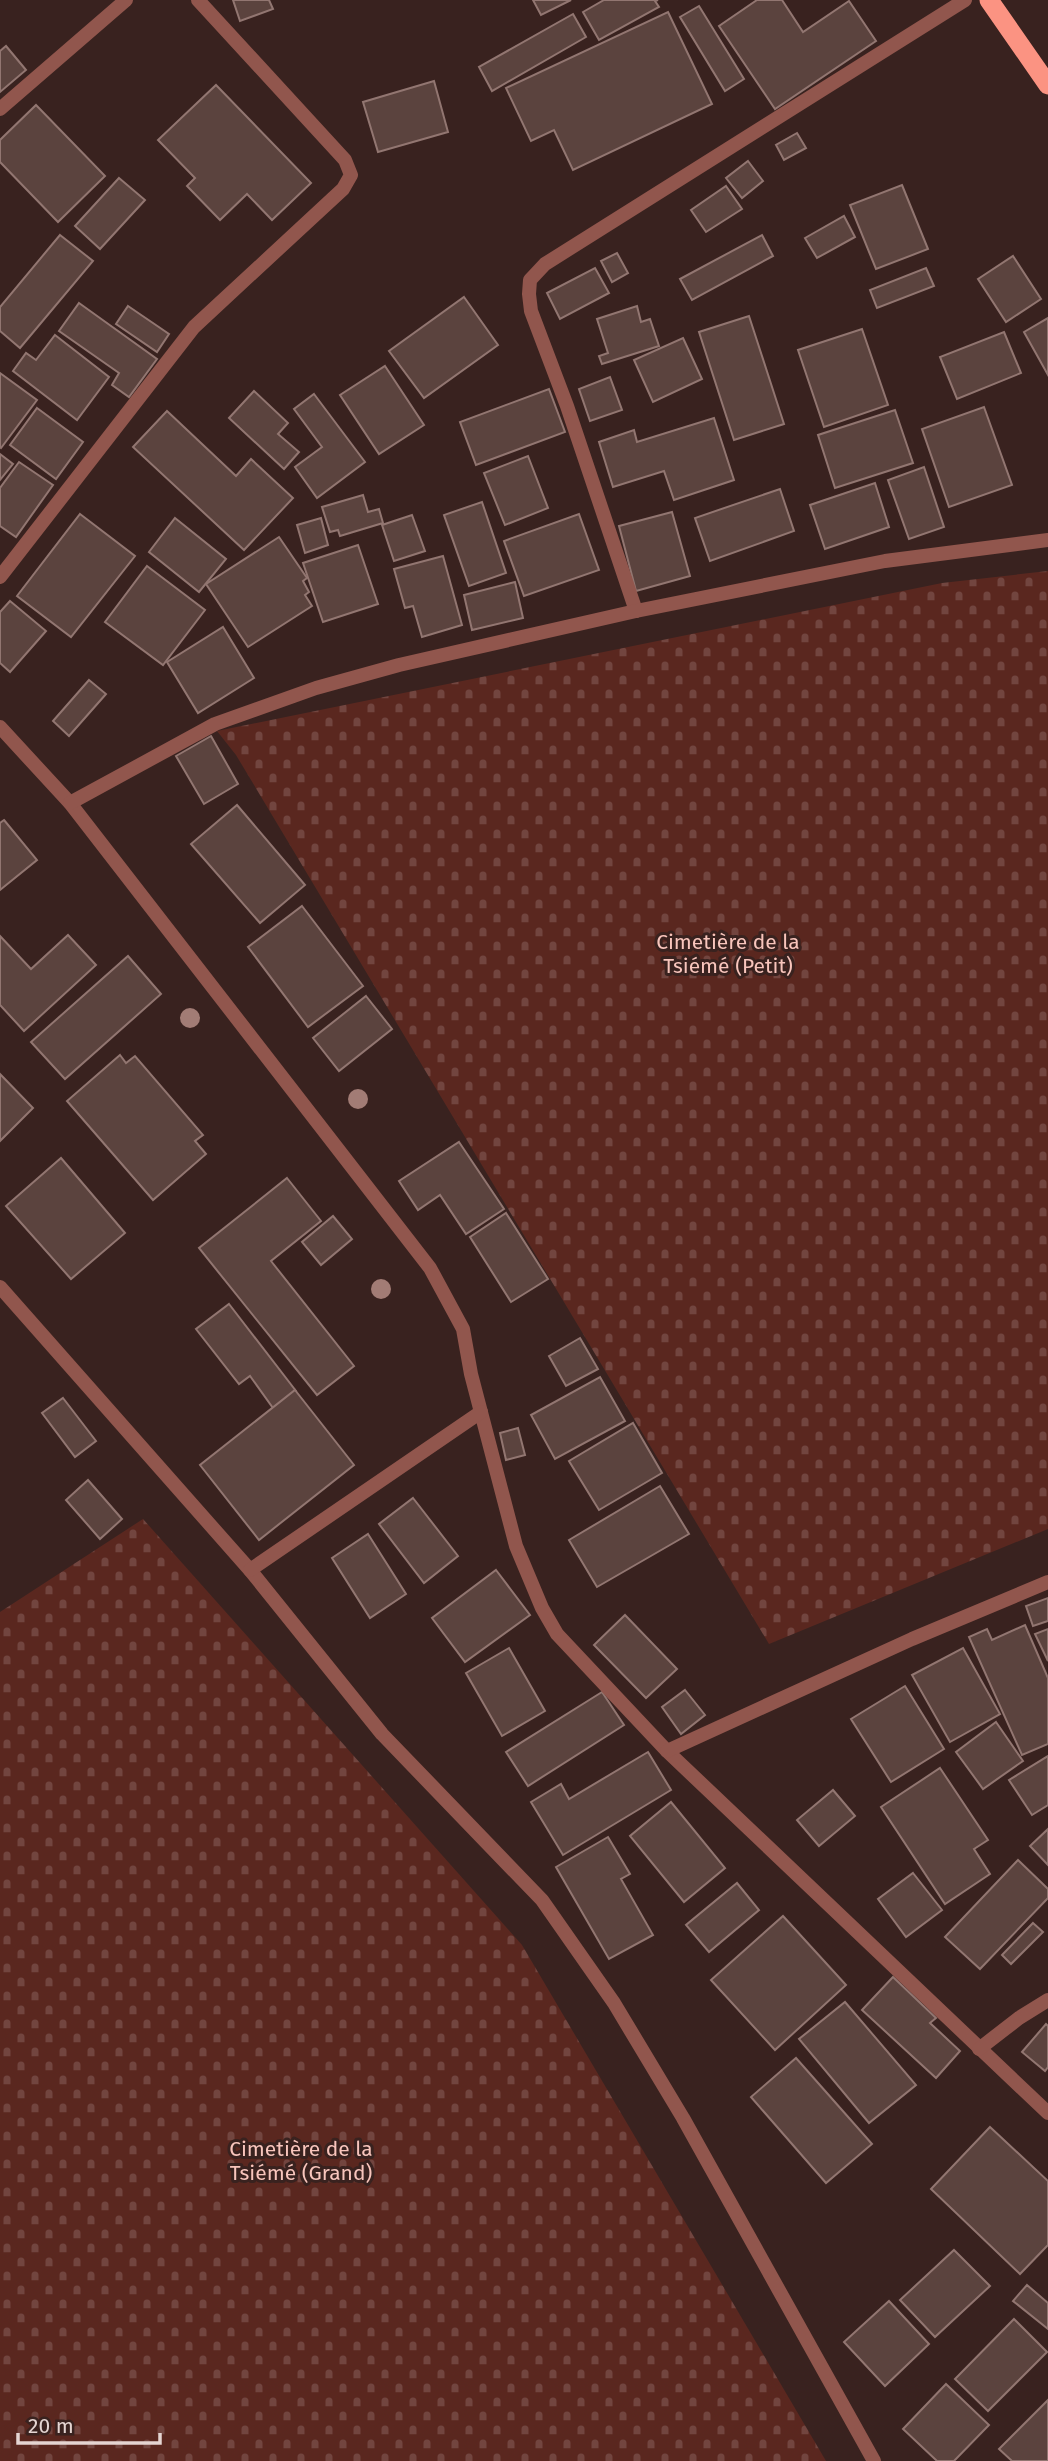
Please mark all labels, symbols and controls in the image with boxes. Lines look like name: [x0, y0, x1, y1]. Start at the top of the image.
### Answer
park label: Cimetière de la Tsiémé (Petit): [656, 929, 800, 979]
park label: Cimetière de la Tsiémé (Grand): [229, 2136, 373, 2186]
scale bar: [18, 2402, 159, 2446]
text: 20 m: [28, 2413, 74, 2439]

